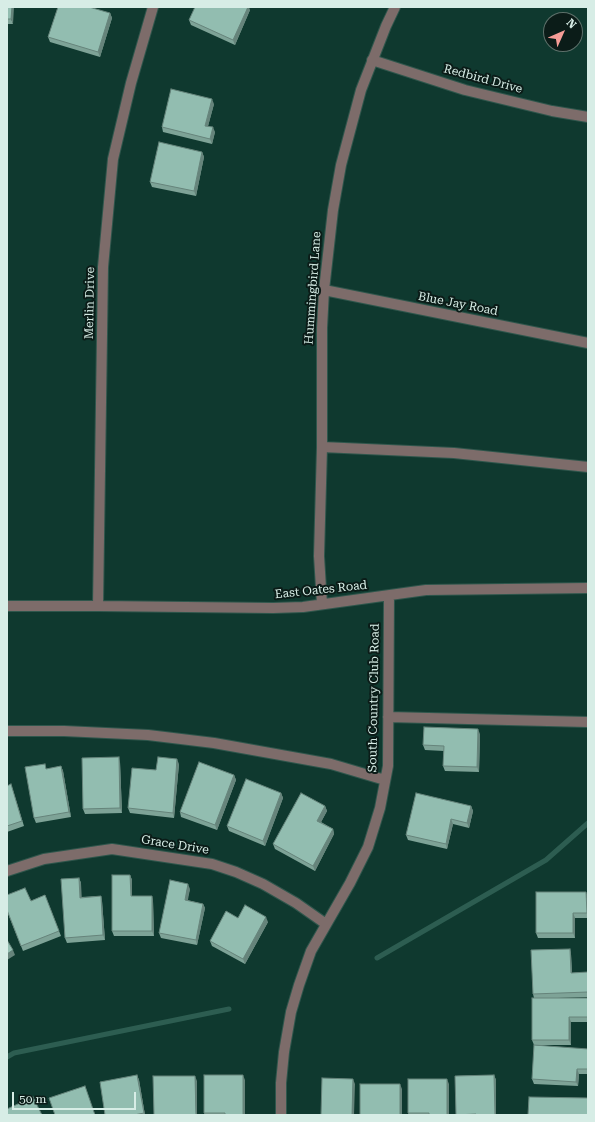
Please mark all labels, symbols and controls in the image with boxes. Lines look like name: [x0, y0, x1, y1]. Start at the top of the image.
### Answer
north arrow: [543, 12, 583, 52]
text: N: [564, 16, 579, 31]
street label: Redbird Drive: [442, 62, 524, 96]
street label: Hummingbird Lane: [302, 231, 324, 345]
street label: Merlin Drive: [82, 267, 98, 339]
street label: Blue Jay Road: [417, 289, 499, 319]
street label: East Oates Road: [274, 578, 368, 602]
street label: South Country Club Road: [366, 623, 382, 773]
street label: Grace Drive: [140, 833, 210, 857]
scale bar: [14, 1084, 138, 1110]
text: 50 m: [19, 1092, 46, 1106]

